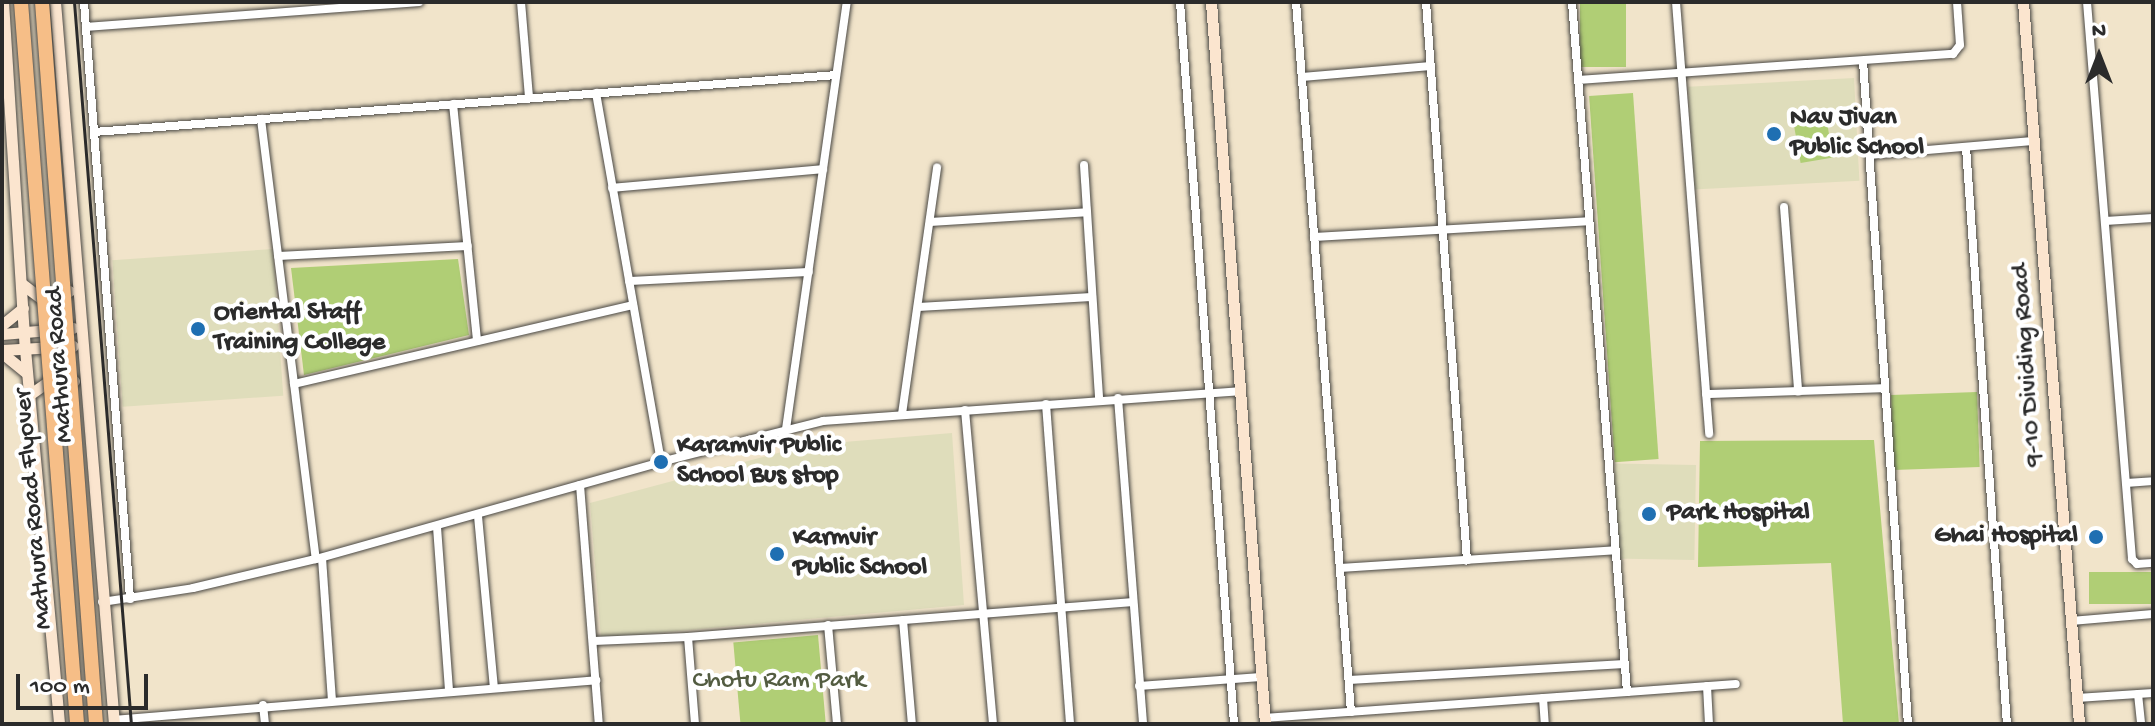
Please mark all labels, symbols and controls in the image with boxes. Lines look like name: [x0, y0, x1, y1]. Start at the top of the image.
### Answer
north arrow: [2059, 16, 2139, 96]
text: N: [2092, 19, 2106, 45]
place label: Nav Jivan Public School: [1790, 103, 1924, 164]
marker: Nav Jivan Public School: [1765, 125, 1783, 143]
street label: 9-10 Dividing Road: [2006, 263, 2052, 467]
street label: Mathura Road: [40, 286, 82, 444]
place label: Oriental Staff Training College: [214, 298, 385, 360]
marker: Oriental Staff Training College: [189, 320, 207, 338]
street label: Mathura Road Flyover: [9, 387, 61, 631]
place label: Karamvir Public School Bus stop: [677, 431, 841, 492]
marker: Karamvir Public School Bus stop: [652, 453, 670, 471]
place label: Park Hospital: [1667, 498, 1810, 530]
marker: Park Hospital: [1638, 503, 1660, 525]
place label: Ghai Hospital: [1934, 521, 2078, 553]
place label: Karmvir Public School: [793, 523, 927, 584]
marker: Ghai Hospital: [2085, 526, 2107, 548]
marker: Karmvir Public School: [768, 545, 786, 563]
scale bar: [20, 658, 152, 708]
park label: Chotu Ram Park: [693, 666, 865, 698]
text: 100 m: [30, 673, 90, 702]

